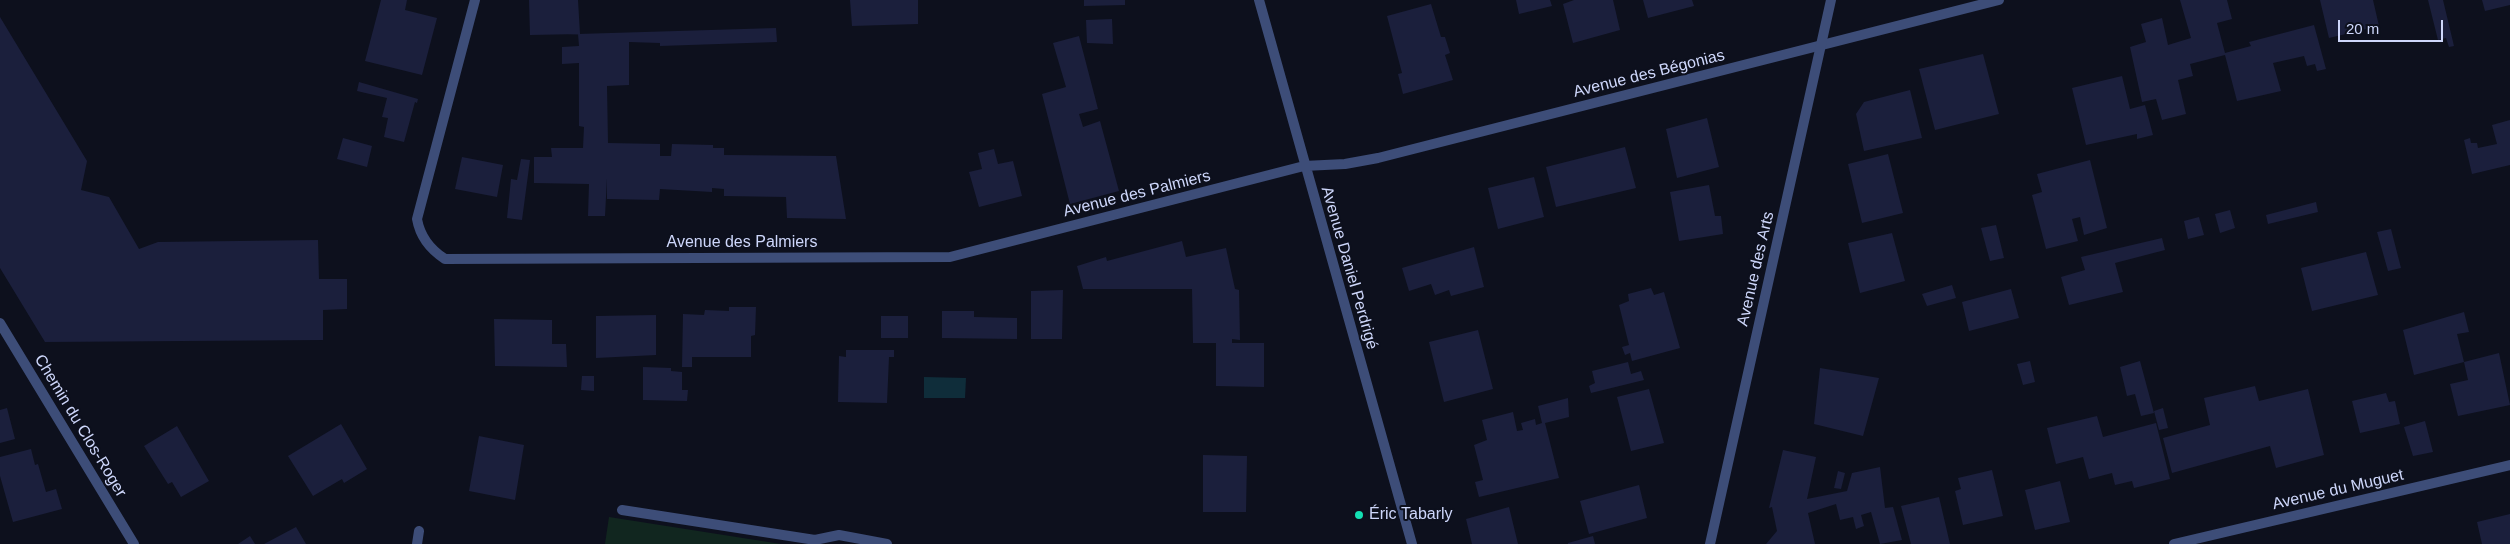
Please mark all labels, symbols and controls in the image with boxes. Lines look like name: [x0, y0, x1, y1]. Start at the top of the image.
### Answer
scale bar: [2340, 10, 2445, 42]
text: 20 m: [2346, 20, 2379, 37]
street label: Avenue des Bégonias: [1571, 46, 1727, 102]
street label: Avenue des Palmiers: [1061, 166, 1213, 222]
street label: Avenue Daniel Perdrigé: [1317, 184, 1381, 352]
street label: Avenue des Arts: [1733, 210, 1779, 328]
street label: Avenue des Palmiers: [667, 233, 817, 253]
street label: Chemin du Clos-Roger: [30, 351, 130, 501]
street label: Avenue du Muguet: [2271, 466, 2405, 514]
place label: Éric Tabarly: [1369, 505, 1453, 525]
marker: Éric Tabarly: [1353, 509, 1365, 521]

